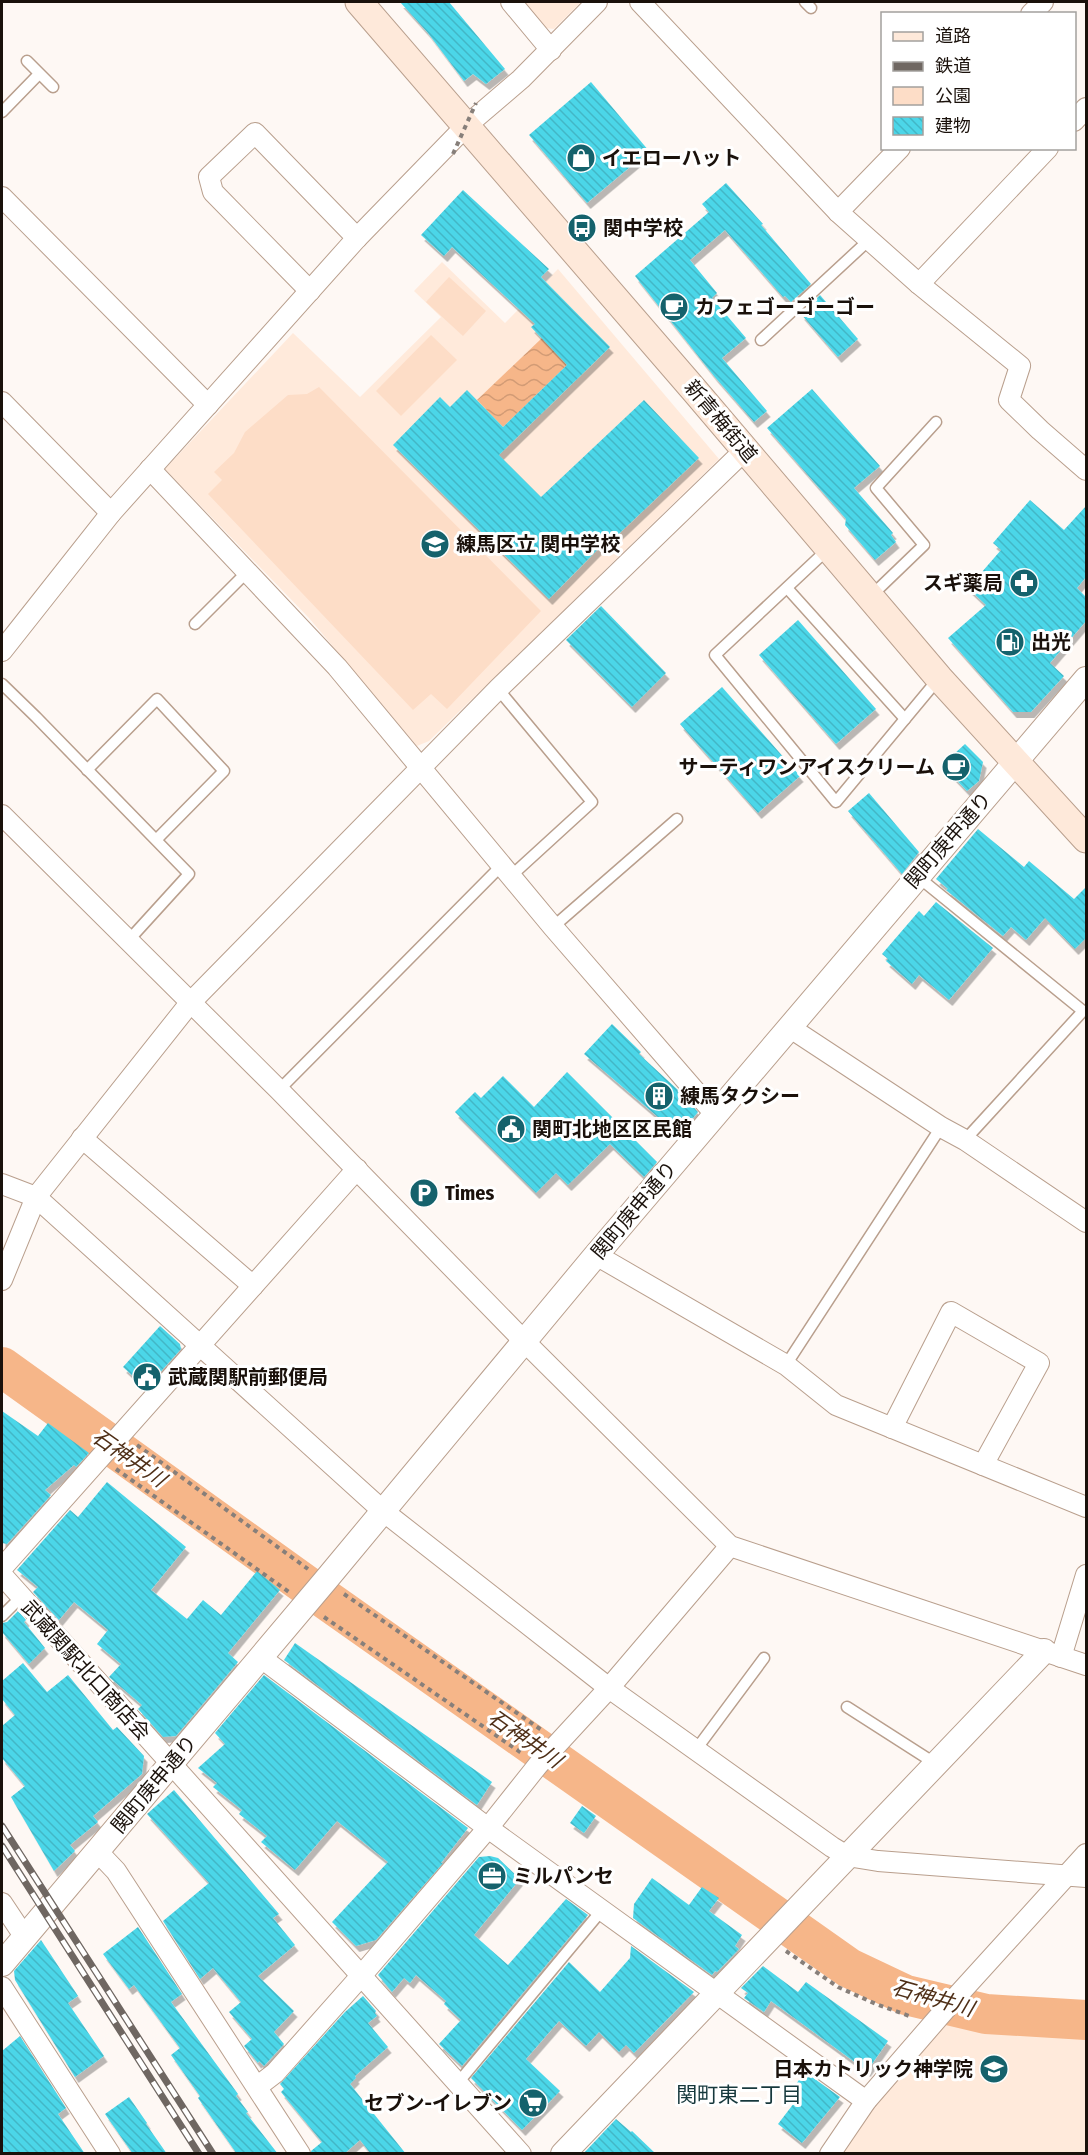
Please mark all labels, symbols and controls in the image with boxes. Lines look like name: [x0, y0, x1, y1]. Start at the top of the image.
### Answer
legend: [881, 12, 1076, 150]
text: 道路: [935, 25, 971, 47]
text: 鉄道: [935, 55, 971, 77]
text: 公園: [935, 85, 971, 107]
text: 建物: [935, 115, 971, 137]
shop icon: イエローハット: [565, 142, 597, 174]
place label: イエローハット: [602, 146, 741, 170]
bus stop icon: 関中学校: [566, 212, 598, 244]
place label: 関中学校: [603, 216, 683, 240]
cafe icon: カフェゴーゴーゴー: [658, 291, 690, 323]
place label: カフェゴーゴーゴー: [695, 295, 875, 319]
street label: 新青梅街道: [680, 375, 762, 467]
school or university icon: 練馬区立 関中学校: [419, 528, 451, 560]
place label: 練馬区立 関中学校: [456, 532, 620, 556]
pharmacy icon: スギ薬局: [1008, 567, 1040, 599]
place label: スギ薬局: [923, 571, 1003, 595]
fuel station icon: 出光: [994, 626, 1026, 658]
place label: 出光: [1031, 630, 1071, 654]
cafe icon: サーティワンアイスクリーム: [940, 751, 972, 783]
place label: サーティワンアイスクリーム: [678, 755, 935, 779]
street label: 関町庚申通り: [900, 787, 996, 893]
building icon: 練馬タクシー: [643, 1080, 675, 1112]
place label: 練馬タクシー: [680, 1084, 800, 1108]
public building icon: 関町北地区区民館: [495, 1113, 527, 1145]
place label: 関町北地区区民館: [532, 1117, 692, 1141]
street label: 関町庚申通り: [586, 1156, 682, 1264]
parking icon: Times: [408, 1177, 440, 1209]
place label: Times: [445, 1181, 494, 1205]
public building icon: 武蔵関駅前郵便局: [131, 1361, 163, 1393]
place label: 武蔵関駅前郵便局: [168, 1365, 328, 1389]
water label: 石神井川: [87, 1423, 172, 1494]
street label: 武蔵関駅北口商店会: [17, 1595, 155, 1745]
water label: 石神井川: [483, 1704, 568, 1775]
street label: 関町庚申通り: [106, 1730, 202, 1838]
office icon: ミルパンセ: [476, 1860, 508, 1892]
place label: ミルパンセ: [513, 1864, 614, 1888]
water label: 石神井川: [889, 1974, 979, 2023]
school or university icon: 日本カトリック神学院: [978, 2053, 1010, 2085]
place label: 日本カトリック神学院: [773, 2057, 973, 2081]
district label: 関町東二丁目: [676, 2082, 802, 2108]
supermarket icon: セブン-イレブン: [517, 2087, 549, 2119]
place label: セブン-イレブン: [365, 2091, 512, 2115]

